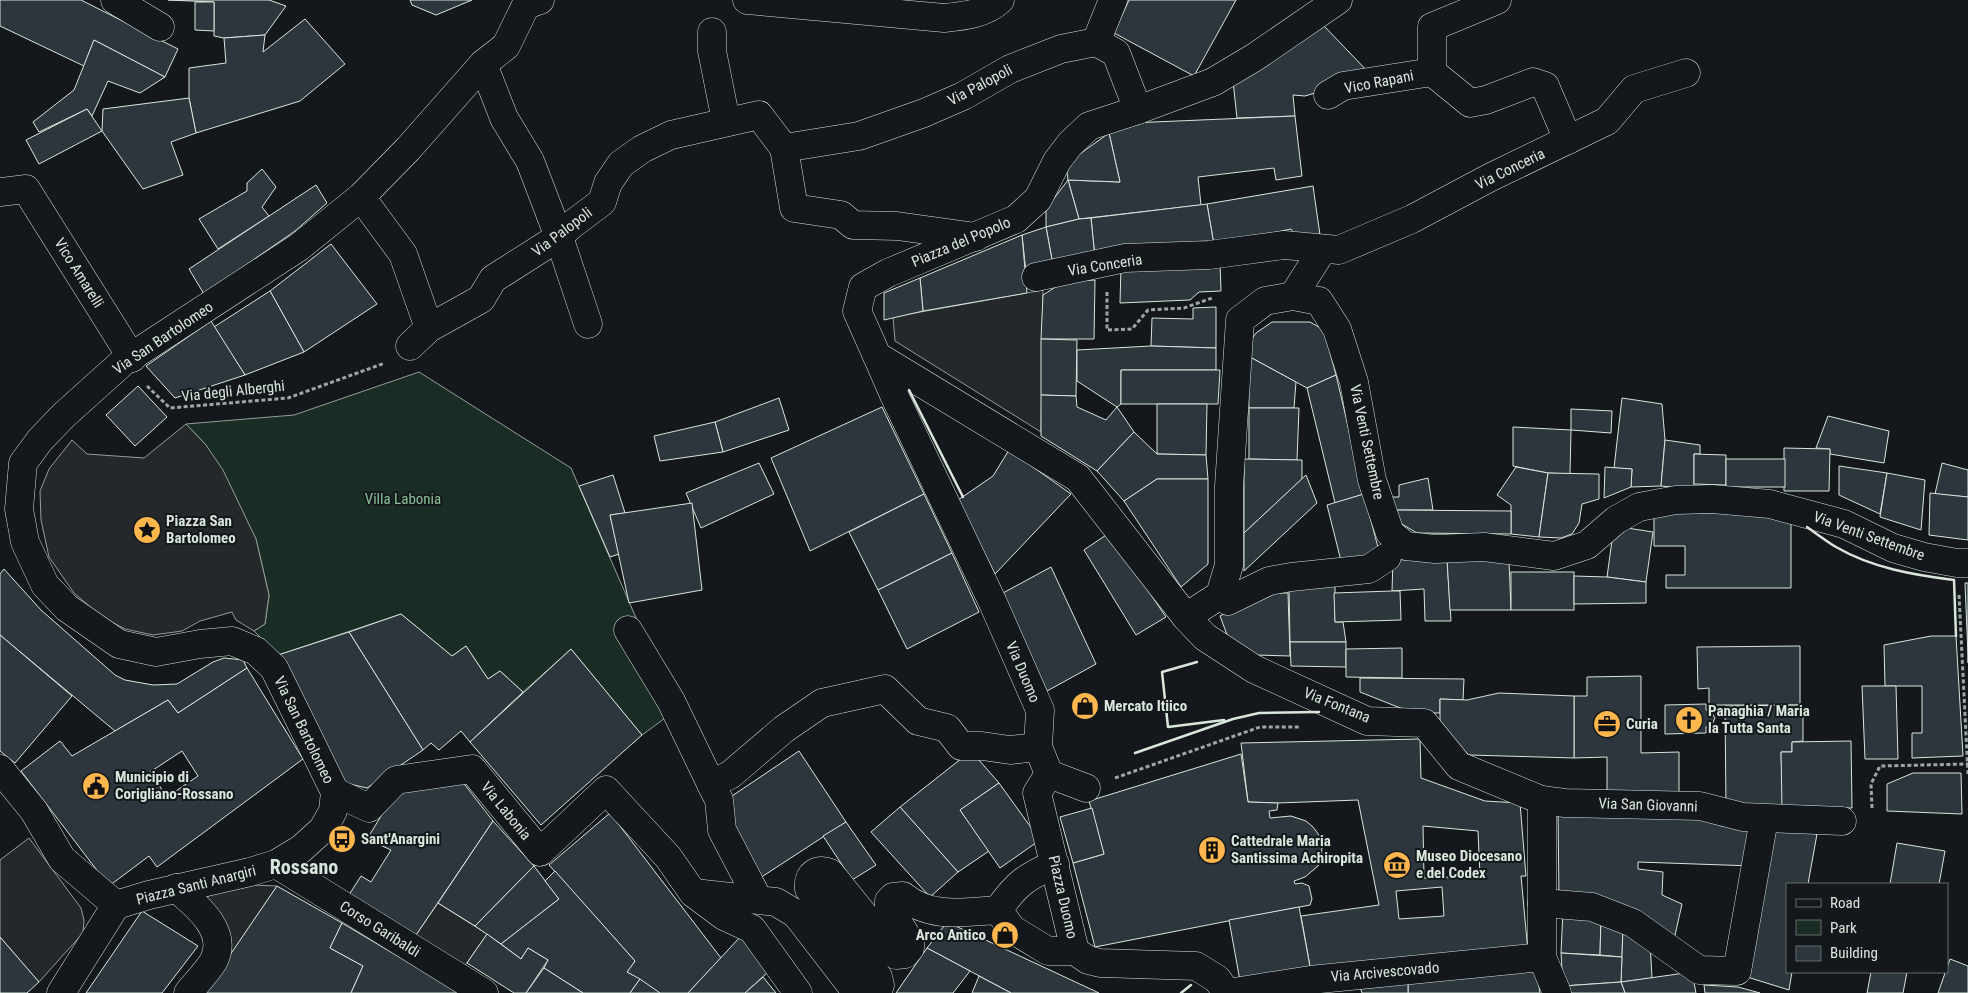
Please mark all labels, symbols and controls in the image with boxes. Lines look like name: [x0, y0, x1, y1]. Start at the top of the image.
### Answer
street label: Via Palopoli: [945, 60, 1015, 110]
street label: Vico Rapani: [1343, 66, 1415, 98]
street label: Via Conceria: [1472, 144, 1548, 194]
street label: Via Palopoli: [528, 204, 596, 260]
street label: Piazza del Popolo: [909, 213, 1013, 271]
street label: Vico Amarelli: [51, 235, 107, 311]
street label: Via Conceria: [1067, 250, 1143, 280]
street label: Via San Bartolomeo: [109, 298, 217, 378]
street label: Via degli Alberghi: [180, 377, 286, 405]
street label: Via Venti Settembre: [1346, 383, 1388, 501]
park label: Villa Labonia: [365, 490, 441, 508]
street label: Via Venti Settembre: [1811, 508, 1927, 564]
place label: Piazza San Bartolomeo: [166, 512, 236, 547]
place icon: Piazza San Bartolomeo: [132, 515, 162, 545]
street label: Via Duomo: [1002, 639, 1044, 705]
street label: Via San Bartolomeo: [270, 673, 338, 787]
street label: Via Fontana: [1301, 683, 1373, 727]
shop icon: Mercato Itiico: [1070, 691, 1100, 721]
place label: Mercato Itiico: [1104, 697, 1187, 715]
place label: Panaghia / Maria la Tutta Santa: [1708, 702, 1810, 737]
church icon: Panaghia / Maria la Tutta Santa: [1674, 705, 1704, 735]
office icon: Curia: [1592, 709, 1622, 739]
place label: Curia: [1626, 715, 1658, 733]
place label: Municipio di Corigliano-Rossano: [115, 768, 234, 803]
public building icon: Municipio di Corigliano-Rossano: [81, 771, 111, 801]
street label: Via Labonia: [477, 778, 535, 844]
street label: Via San Giovanni: [1598, 794, 1698, 816]
bus stop icon: Sant'Anargini: [327, 824, 357, 854]
place label: Sant'Anargini: [361, 830, 440, 848]
place label: Cattedrale Maria Santissima Achiropita: [1231, 832, 1363, 867]
building icon: Cattedrale Maria Santissima Achiropita: [1197, 835, 1227, 865]
place label: Museo Diocesano e del Codex: [1416, 847, 1522, 882]
museum icon: Museo Diocesano e del Codex: [1382, 850, 1412, 880]
street label: Piazza Duomo: [1045, 854, 1081, 940]
district label: Rossano: [270, 855, 338, 879]
street label: Piazza Santi Anargiri: [134, 861, 258, 909]
legend: [1786, 883, 1948, 973]
text: Road: [1830, 894, 1860, 912]
street label: Corso Garibaldi: [336, 897, 424, 961]
text: Park: [1830, 919, 1857, 937]
shop icon: Arco Antico: [990, 920, 1020, 950]
place label: Arco Antico: [916, 926, 986, 944]
text: Building: [1830, 944, 1878, 962]
street label: Via Arcivescovado: [1330, 958, 1440, 986]

